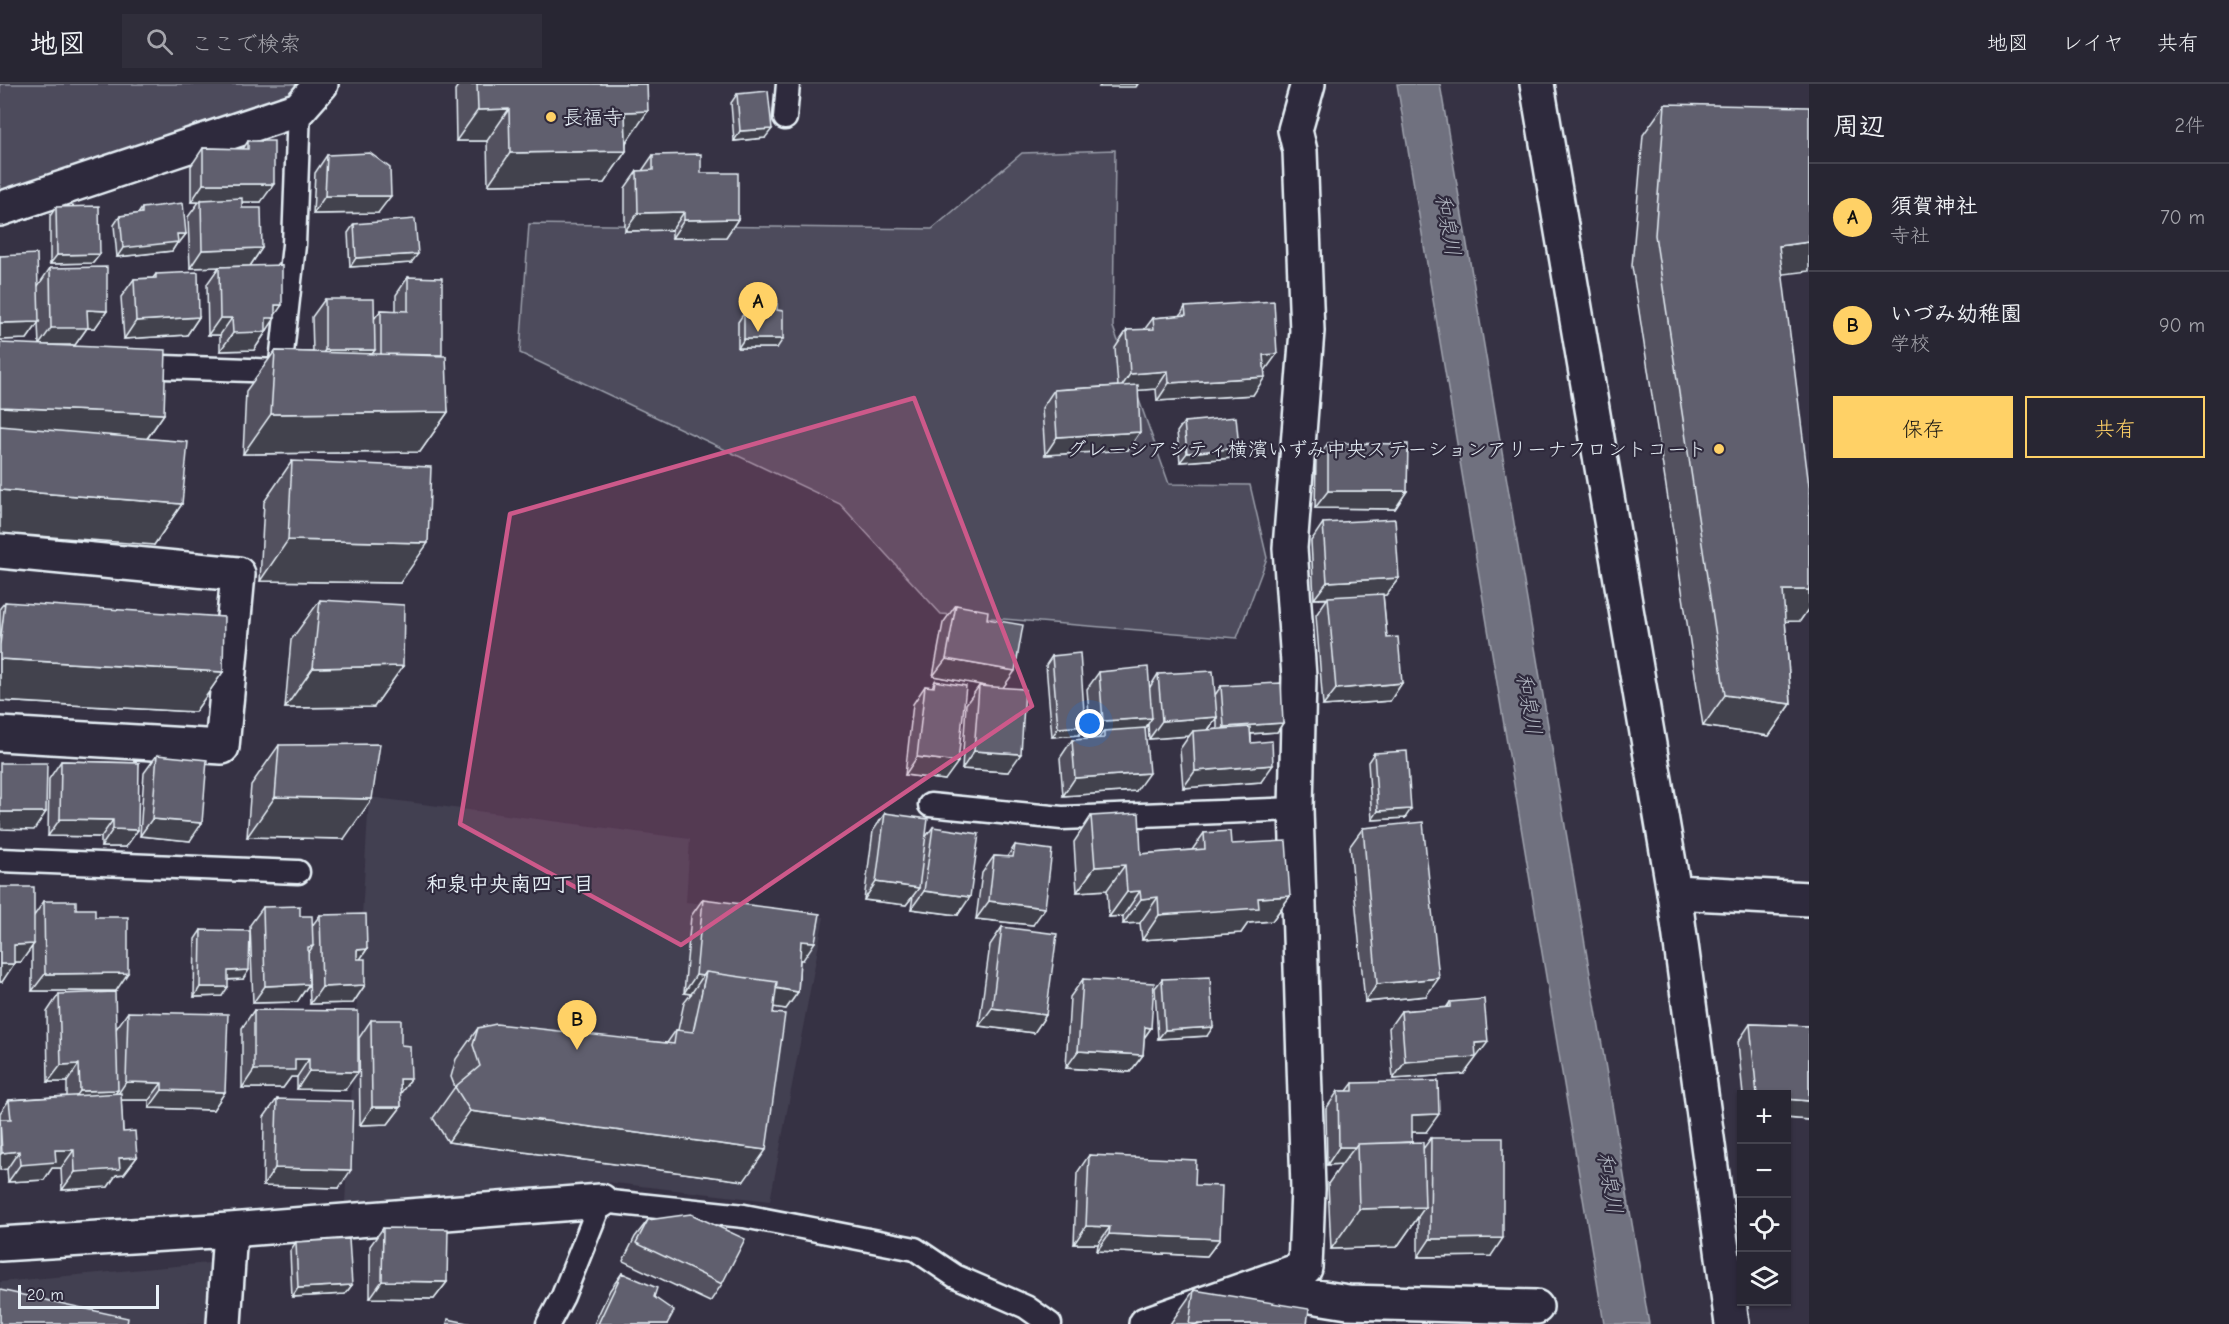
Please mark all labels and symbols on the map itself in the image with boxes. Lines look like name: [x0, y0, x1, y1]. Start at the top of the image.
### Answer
place label: 長福寺: [563, 106, 623, 129]
marker: 長福寺: [544, 110, 558, 124]
water label: 和泉川: [1431, 192, 1465, 258]
pin: A: [738, 282, 777, 332]
place label: グレーシアシティ横濱いずみ中央ステーションアリーナフロントコート: [1067, 438, 1707, 461]
marker: グレーシアシティ横濱いずみ中央ステーションアリーナフロントコート: [1712, 442, 1726, 456]
water label: 和泉川: [1512, 671, 1546, 737]
your location: [1075, 709, 1104, 738]
district label: 和泉中央南四丁目: [426, 872, 594, 896]
pin: B: [558, 1000, 596, 1050]
water label: 和泉川: [1593, 1150, 1627, 1216]
scale bar: [18, 1282, 159, 1310]

